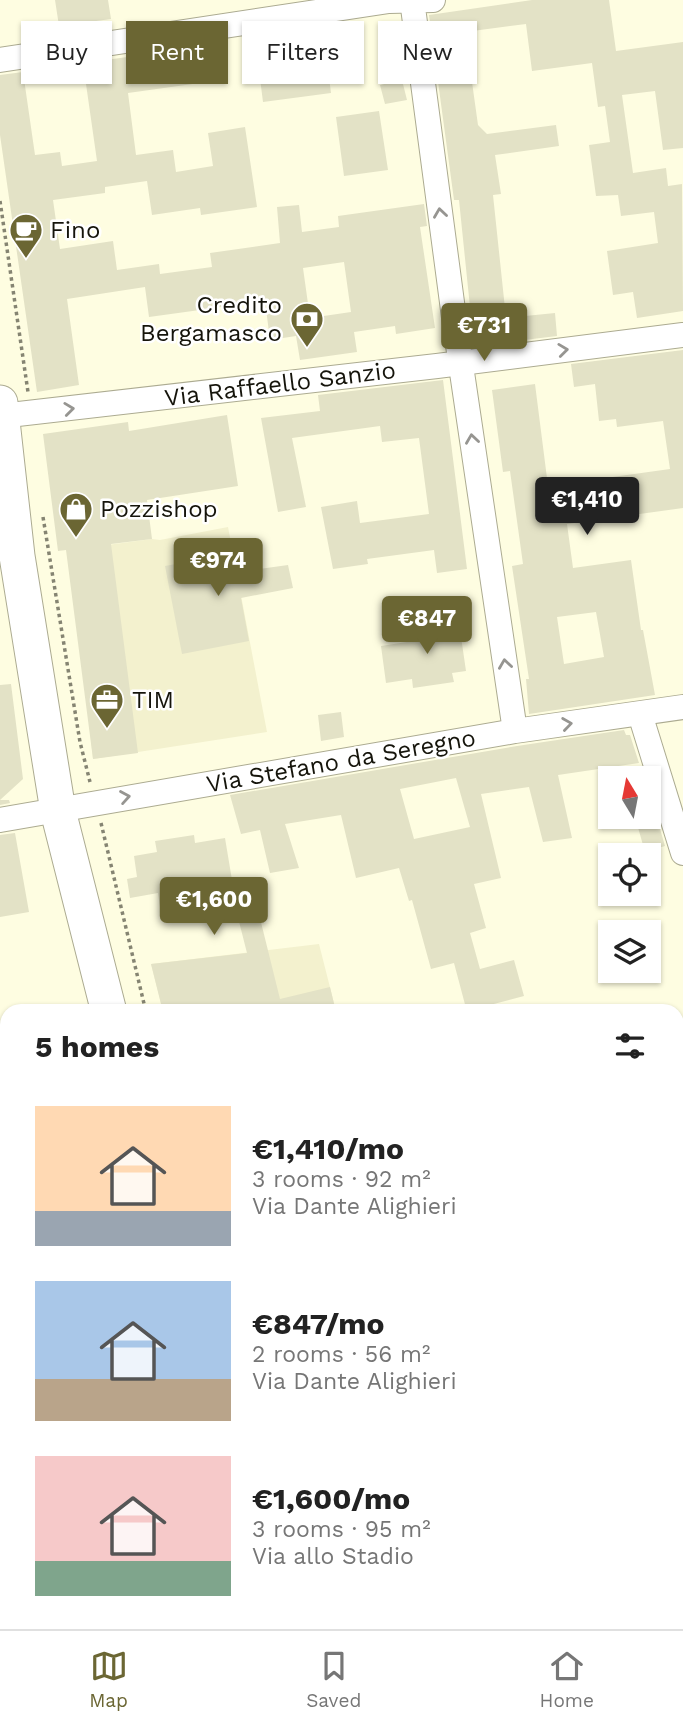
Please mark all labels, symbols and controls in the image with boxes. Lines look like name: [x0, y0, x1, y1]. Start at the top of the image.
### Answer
chip: Buy: [21, 21, 112, 84]
chip: Rent: [126, 21, 228, 84]
chip: Filters: [242, 21, 364, 84]
chip: New: [378, 21, 477, 84]
one-way arrow: [433, 208, 448, 219]
cafe icon: Fino: [7, 211, 45, 260]
place label: Fino: [50, 216, 100, 244]
place label: Credito Bergamasco: [140, 291, 282, 347]
bank icon: Credito Bergamasco: [288, 300, 326, 349]
pin: €731: [443, 304, 525, 363]
text: €731: [457, 312, 511, 339]
one-way arrow: [557, 343, 569, 358]
street label: Via Raffaello Sanzio: [163, 356, 397, 412]
one-way arrow: [64, 401, 75, 416]
one-way arrow: [465, 433, 480, 445]
pin: €1,410: [530, 477, 644, 537]
text: €1,410: [551, 486, 623, 513]
shop icon: Pozzishop: [57, 490, 95, 539]
place label: Pozzishop: [100, 495, 218, 523]
pin: €974: [177, 538, 259, 598]
text: €974: [190, 547, 246, 574]
pin: €847: [386, 596, 468, 656]
text: €847: [398, 605, 456, 632]
one-way arrow: [498, 658, 513, 670]
office icon: TIM: [88, 681, 126, 730]
place label: TIM: [132, 686, 174, 714]
one-way arrow: [561, 717, 573, 732]
street label: Via Stefano da Seregno: [204, 724, 478, 798]
north arrow: [598, 766, 662, 830]
map controls: [598, 766, 661, 983]
one-way arrow: [119, 790, 131, 805]
button: locate: [598, 843, 661, 906]
pin: €1,600: [157, 878, 271, 937]
text: €1,600: [176, 886, 252, 913]
button: layers: [598, 920, 661, 983]
icon: filters: [611, 1027, 649, 1065]
text: 5 homes: [35, 1029, 159, 1064]
text: €1,410/mo: [252, 1131, 404, 1166]
icon: home: [91, 1134, 175, 1218]
text: 3 rooms · 92 m²: [252, 1166, 431, 1193]
text: Via Dante Alighieri: [252, 1193, 457, 1220]
text: €847/mo: [252, 1306, 385, 1341]
icon: home: [91, 1309, 175, 1393]
text: 2 rooms · 56 m²: [252, 1341, 430, 1368]
text: Via Dante Alighieri: [252, 1368, 457, 1395]
text: €1,600/mo: [252, 1481, 410, 1516]
icon: home: [91, 1484, 175, 1568]
text: 3 rooms · 95 m²: [252, 1516, 431, 1543]
text: Via allo Stadio: [252, 1543, 414, 1570]
tab: Map: [89, 1647, 128, 1712]
tab: Saved: [306, 1647, 361, 1712]
tab: Home: [540, 1647, 594, 1712]

